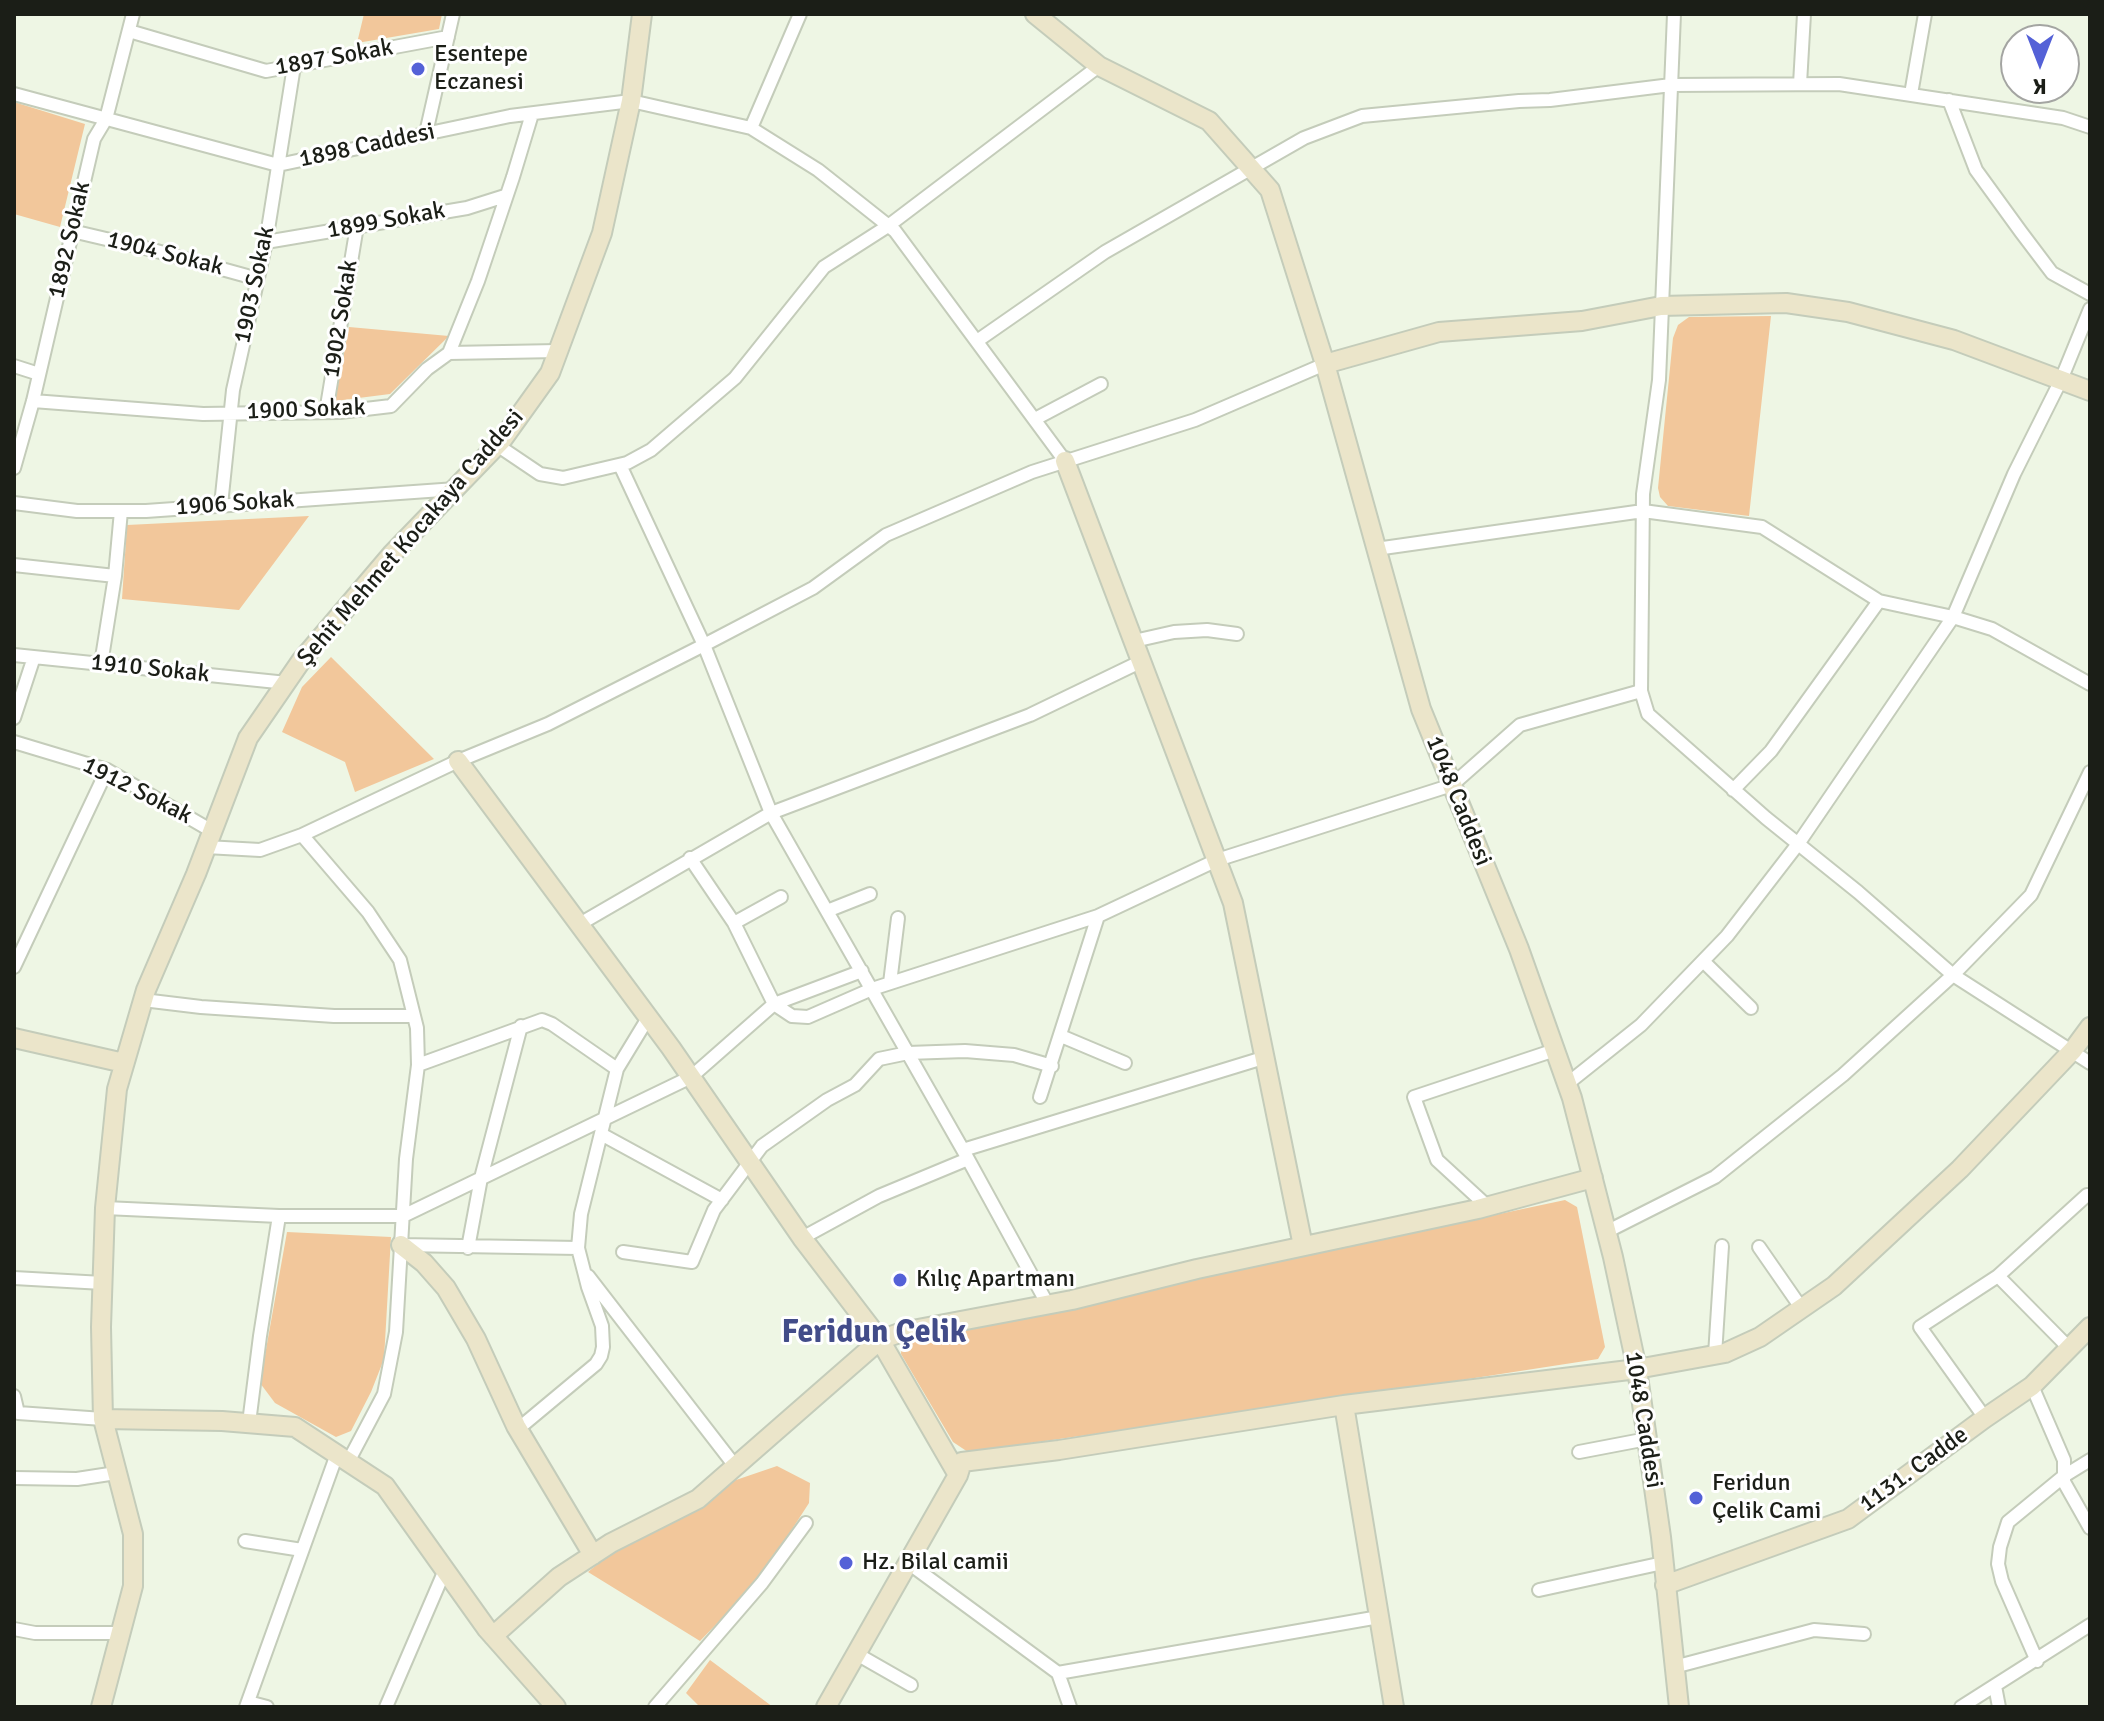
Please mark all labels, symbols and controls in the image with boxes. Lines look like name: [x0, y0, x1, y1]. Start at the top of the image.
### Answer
north arrow: [2000, 24, 2080, 104]
street label: 1897 Sokak: [273, 33, 395, 83]
place label: Esentepe Eczanesi: [434, 41, 528, 97]
marker: Esentepe Eczanesi: [409, 60, 427, 78]
text: K: [2033, 73, 2047, 100]
street label: 1898 Caddesi: [297, 118, 437, 174]
street label: 1892 Sokak: [43, 179, 97, 301]
street label: 1899 Sokak: [325, 196, 447, 246]
street label: 1903 Sokak: [229, 224, 281, 346]
street label: 1904 Sokak: [104, 226, 226, 282]
street label: 1902 Sokak: [317, 258, 365, 380]
street label: 1900 Sokak: [246, 394, 366, 426]
street label: Şehit Mehmet Kocakaya Caddesi: [292, 404, 530, 672]
street label: 1906 Sokak: [175, 485, 295, 523]
street label: 1910 Sokak: [89, 648, 211, 690]
street label: 1048 Caddesi: [1419, 732, 1497, 870]
street label: 1912 Sokak: [77, 751, 197, 831]
place label: Kılıç Apartmanı: [916, 1266, 1075, 1294]
marker: Kılıç Apartmanı: [891, 1271, 909, 1289]
district label: Feridun Çelik: [781, 1315, 967, 1353]
street label: 1048 Caddesi: [1618, 1350, 1668, 1490]
street label: 1131. Cadde: [1854, 1421, 1974, 1519]
place label: Feridun Çelik Cami: [1712, 1470, 1821, 1526]
marker: Feridun Çelik Cami: [1687, 1489, 1705, 1507]
place label: Hz. Bilal camii: [862, 1549, 1009, 1577]
marker: Hz. Bilal camii: [837, 1554, 855, 1572]

